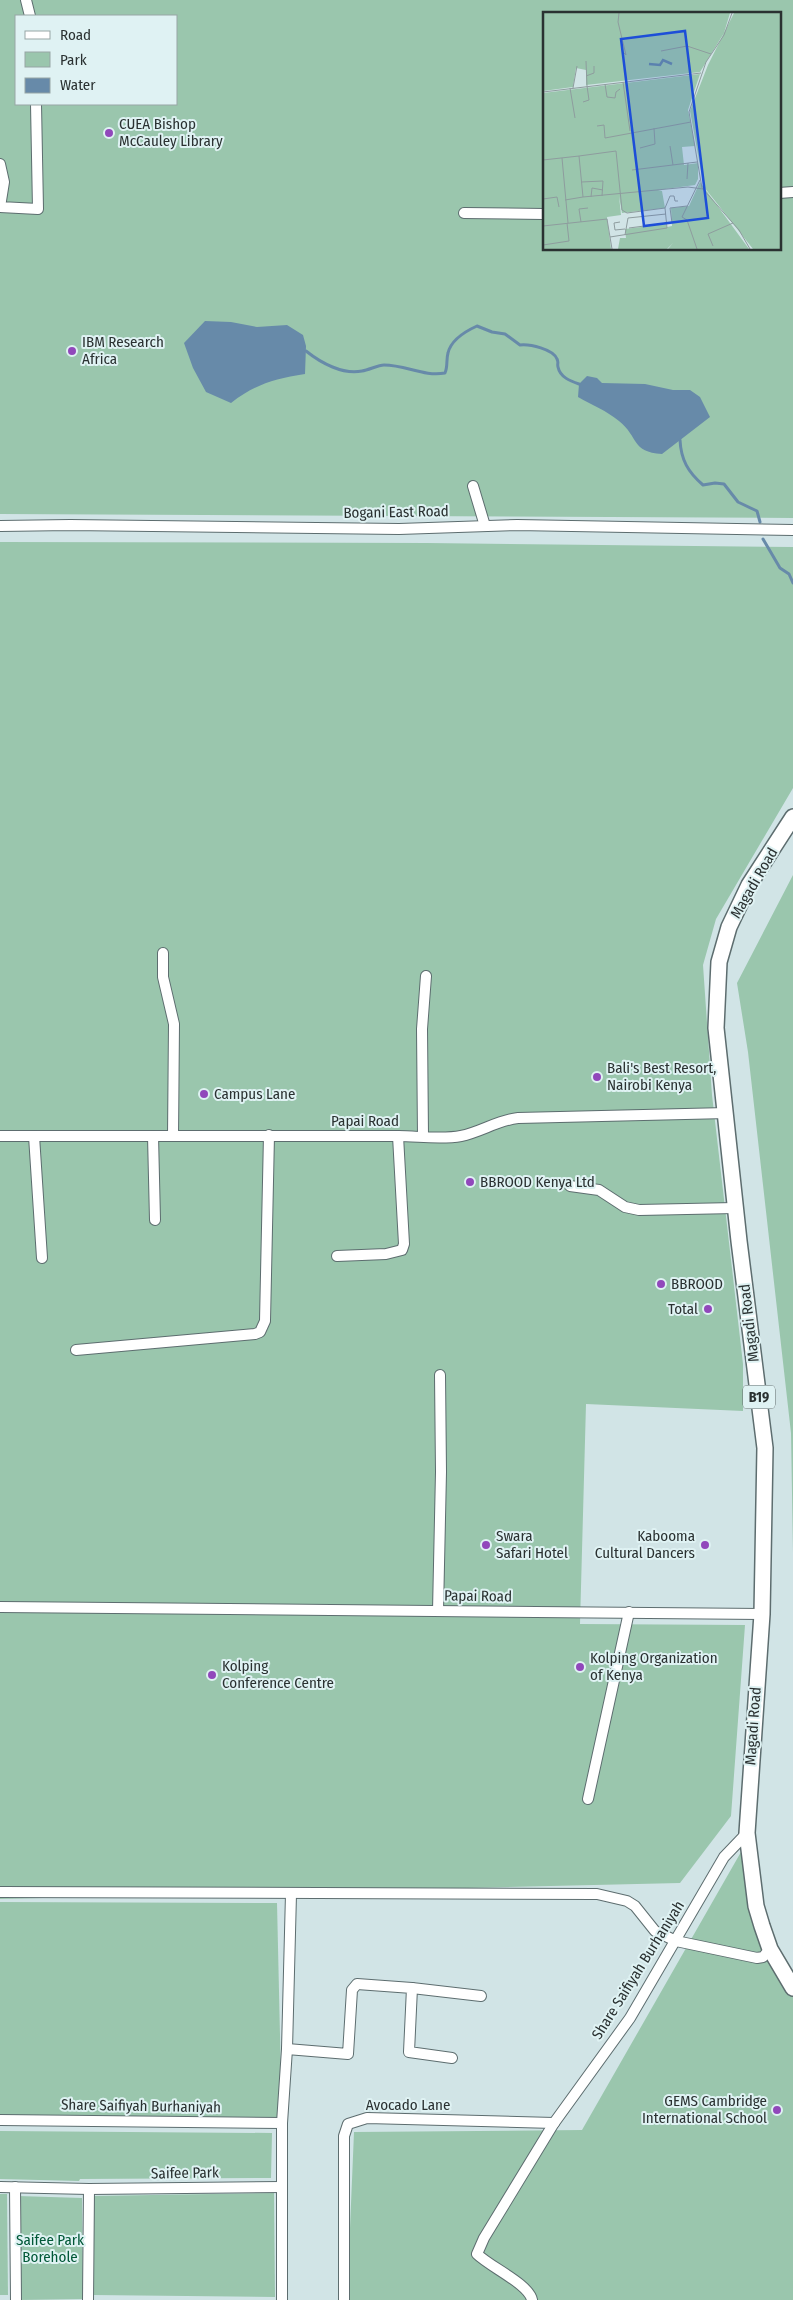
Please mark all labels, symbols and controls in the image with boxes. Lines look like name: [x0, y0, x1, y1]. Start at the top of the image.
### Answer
inset map: [543, 12, 780, 250]
legend: [15, 15, 178, 105]
text: Road: [60, 26, 91, 44]
text: Park: [60, 51, 87, 69]
text: Water: [60, 76, 96, 94]
place label: CUEA Bishop McCauley Library: [119, 115, 223, 150]
marker: CUEA Bishop McCauley Library: [103, 127, 115, 139]
place label: IBM Research Africa: [82, 333, 164, 368]
marker: IBM Research Africa: [66, 345, 78, 357]
street label: Bogani East Road: [343, 502, 449, 522]
street label: Magadi Road: [727, 845, 781, 921]
place label: Bali's Best Resort, Nairobi Kenya: [607, 1059, 716, 1094]
marker: Bali's Best Resort, Nairobi Kenya: [591, 1071, 603, 1083]
place label: Campus Lane: [214, 1085, 295, 1103]
marker: Campus Lane: [198, 1088, 210, 1100]
street label: Papai Road: [331, 1112, 399, 1130]
place label: BBROOD Kenya Ltd: [480, 1173, 595, 1191]
marker: BBROOD Kenya Ltd: [464, 1176, 476, 1188]
place label: BBROOD: [671, 1275, 723, 1293]
marker: BBROOD: [655, 1278, 667, 1290]
street label: Magadi Road: [735, 1283, 763, 1363]
place label: Total: [668, 1300, 698, 1318]
marker: Total: [702, 1303, 714, 1315]
road number: B19: [743, 1385, 775, 1408]
place label: Swara Safari Hotel: [496, 1527, 568, 1562]
place label: Kabooma Cultural Dancers: [595, 1527, 695, 1562]
marker: Swara Safari Hotel: [480, 1539, 492, 1551]
marker: Kabooma Cultural Dancers: [699, 1539, 711, 1551]
street label: Papai Road: [444, 1586, 512, 1606]
place label: Kolping Organization of Kenya: [590, 1649, 718, 1684]
place label: Kolping Conference Centre: [222, 1657, 334, 1692]
marker: Kolping Organization of Kenya: [574, 1661, 586, 1673]
marker: Kolping Conference Centre: [206, 1669, 218, 1681]
street label: Magadi Road: [741, 1686, 765, 1766]
street label: Share Saifiyah Burhaniyah: [588, 1897, 688, 2043]
place label: GEMS Cambridge International School: [642, 2092, 767, 2127]
street label: Share Saifiyah Burhaniyah: [61, 2096, 221, 2116]
street label: Avocado Lane: [366, 2096, 450, 2114]
marker: GEMS Cambridge International School: [771, 2104, 783, 2116]
street label: Saifee Park: [151, 2163, 219, 2183]
park label: Saifee Park Borehole: [16, 2231, 84, 2266]

